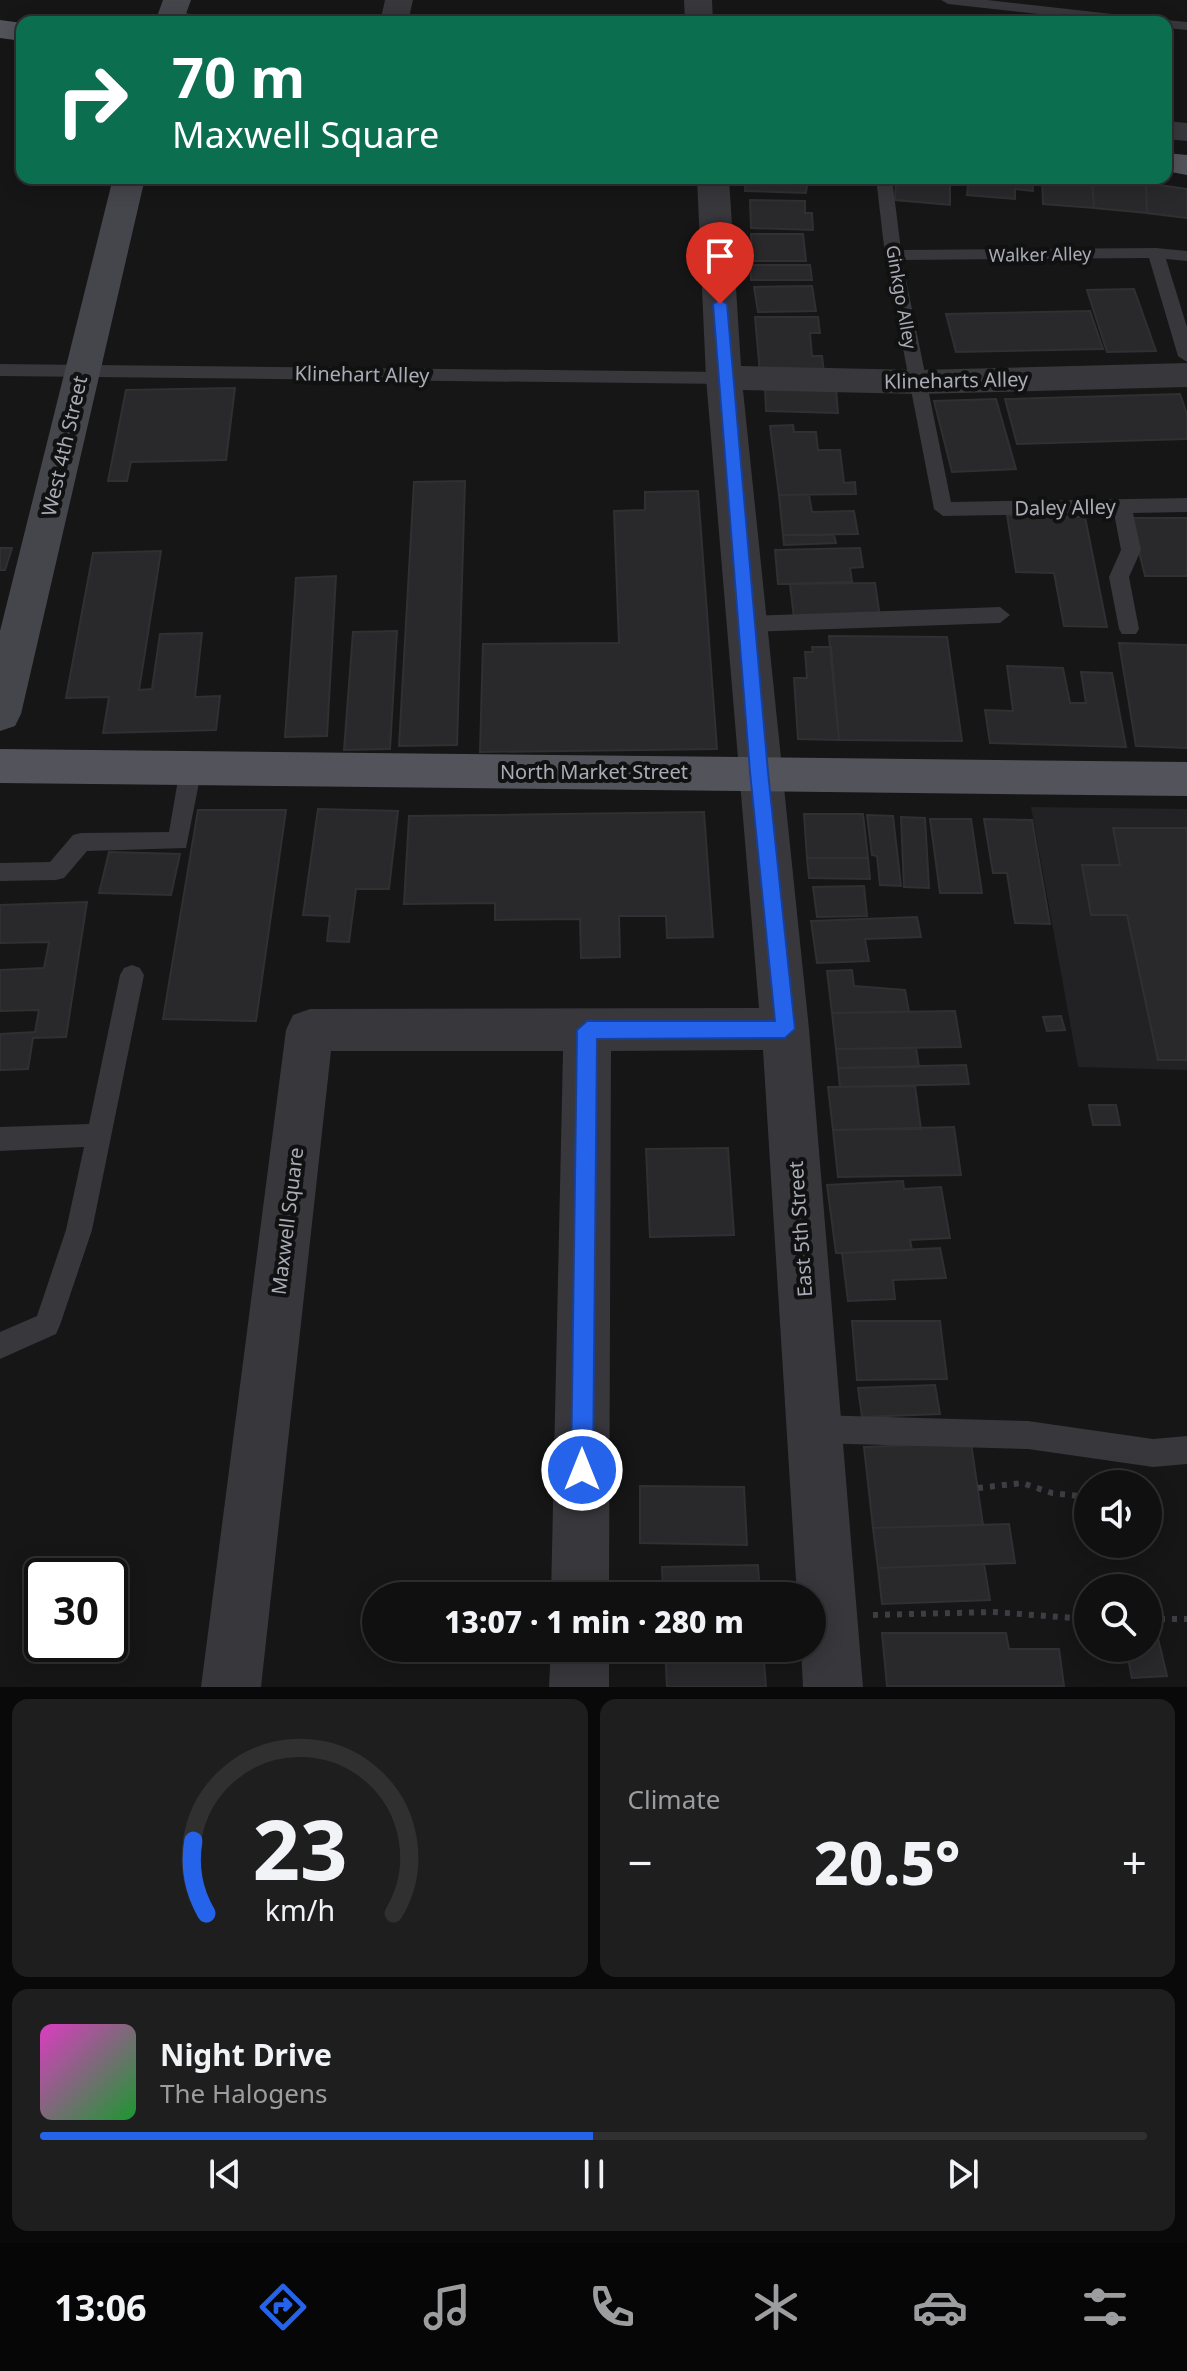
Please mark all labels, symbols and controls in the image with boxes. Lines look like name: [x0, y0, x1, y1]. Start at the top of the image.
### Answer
text: 70 m: [172, 38, 305, 114]
icon: right: [40, 48, 144, 152]
text: Maxwell Square: [172, 110, 439, 159]
pin: [686, 222, 754, 304]
icon: arrive: [698, 234, 742, 278]
street label: Walker Alley: [988, 241, 1092, 267]
street label: Ginkgo Alley: [881, 243, 923, 352]
street label: Klinehart Alley: [294, 359, 430, 389]
street label: Klineharts Alley: [884, 365, 1029, 395]
street label: West 4th Street: [35, 373, 93, 519]
street label: Daley Alley: [1014, 493, 1117, 521]
street label: North Market Street: [500, 758, 688, 785]
street label: Maxwell Square: [265, 1146, 309, 1296]
street label: East 5th Street: [782, 1160, 818, 1298]
position arrow: [540, 1428, 624, 1512]
map controls: [1074, 1470, 1162, 1662]
button: sound: [1074, 1470, 1162, 1558]
speed limit sign: 30: [24, 1558, 128, 1662]
button: search: [1074, 1574, 1162, 1662]
text: 13:07 · 1 min · 280 m: [444, 1601, 744, 1642]
text: Climate: [628, 1781, 720, 1817]
text: 23: [252, 1791, 347, 1904]
text: 20.5°: [814, 1821, 961, 1903]
text: −: [628, 1832, 653, 1892]
text: +: [1122, 1832, 1147, 1892]
text: km/h: [265, 1890, 335, 1929]
text: Night Drive: [160, 2034, 332, 2075]
text: The Halogens: [160, 2075, 327, 2111]
icon: previous: [203, 2152, 247, 2196]
icon: pause: [572, 2152, 616, 2196]
icon: next: [941, 2152, 985, 2196]
icon: directions: [255, 2279, 311, 2335]
icon: music: [419, 2279, 475, 2335]
icon: phone: [584, 2279, 640, 2335]
icon: climate: [748, 2279, 804, 2335]
icon: car: [912, 2279, 968, 2335]
icon: filters: [1077, 2279, 1133, 2335]
text: 13:06: [54, 2283, 147, 2332]

